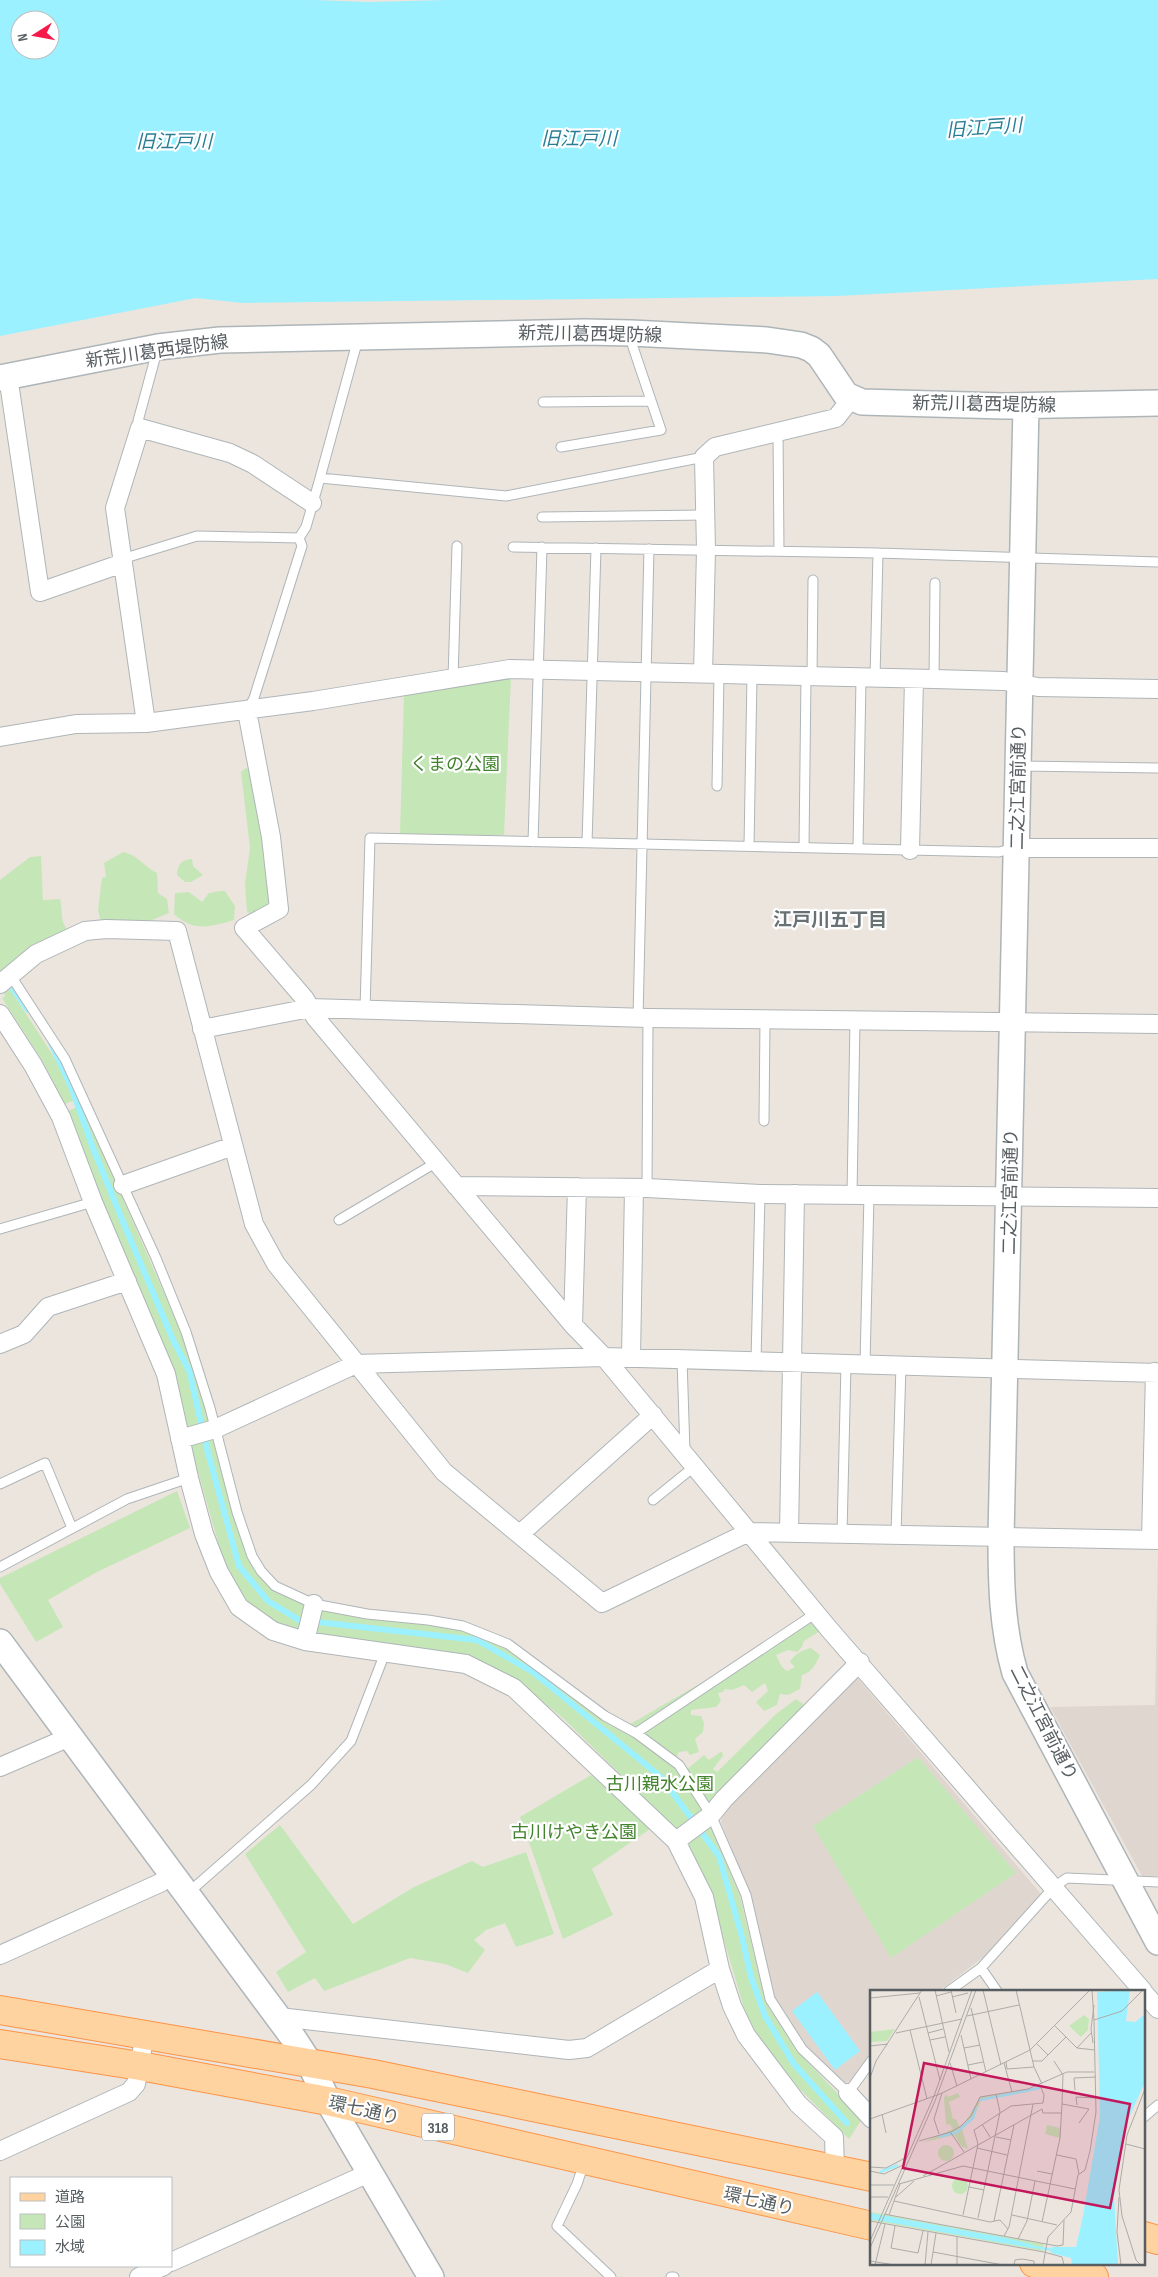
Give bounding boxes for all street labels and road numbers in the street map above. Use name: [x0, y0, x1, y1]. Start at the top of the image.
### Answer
street label: 新荒川葛西堤防線: [518, 323, 662, 346]
street label: 新荒川葛西堤防線: [84, 331, 230, 372]
street label: 新荒川葛西堤防線: [912, 393, 1056, 416]
street label: 二之江宮前通り: [1007, 724, 1030, 850]
street label: 二之江宮前通り: [999, 1129, 1022, 1255]
street label: 二之江宮前通り: [1006, 1662, 1082, 1784]
street label: 環七通り: [326, 2092, 401, 2129]
road number: 318: [422, 2114, 454, 2140]
street label: 環七通り: [721, 2183, 796, 2220]

